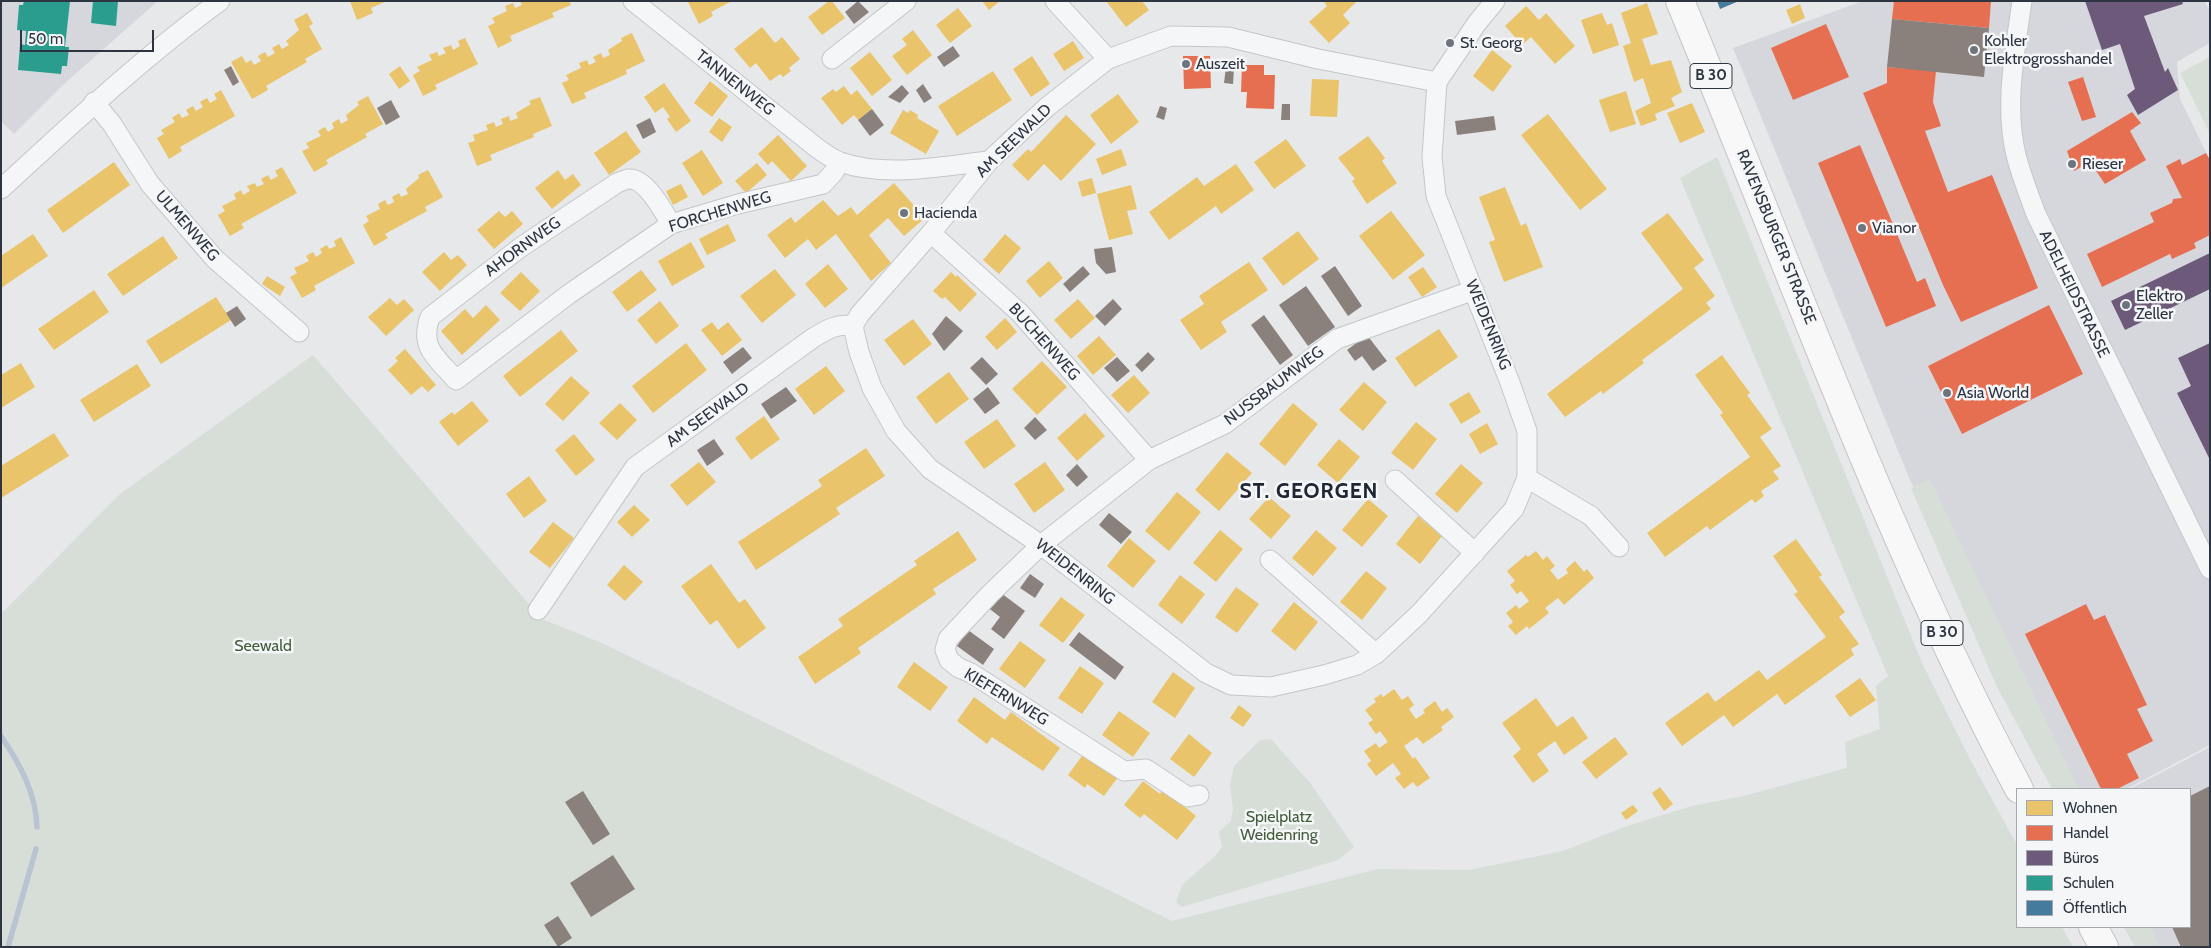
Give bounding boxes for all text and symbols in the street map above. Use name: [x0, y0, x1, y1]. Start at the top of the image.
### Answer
scale bar: [22, 20, 156, 52]
text: 50 m: [28, 30, 63, 48]
place label: Kohler Elektrogrosshandel: [1984, 31, 2112, 69]
place label: St. Georg: [1460, 33, 1522, 53]
marker: St. Georg: [1444, 37, 1456, 49]
marker: Kohler Elektrogrosshandel: [1968, 44, 1980, 56]
street label: TANNENWEG: [692, 46, 778, 120]
place label: Auszeit: [1196, 54, 1245, 74]
marker: Auszeit: [1180, 58, 1192, 70]
road number: B 30: [1690, 64, 1732, 88]
street label: AM SEEWALD: [972, 100, 1056, 182]
street label: RAVENSBURGER STRASSE: [1732, 147, 1820, 327]
place label: Rieser: [2082, 154, 2123, 174]
marker: Rieser: [2066, 158, 2078, 170]
street label: ULMENWEG: [151, 187, 223, 265]
street label: FORCHENWEG: [666, 187, 774, 237]
place label: Hacienda: [914, 203, 977, 223]
marker: Hacienda: [898, 207, 910, 219]
street label: AHORNWEG: [481, 213, 565, 281]
place label: Vianor: [1872, 218, 1916, 238]
marker: Vianor: [1856, 222, 1868, 234]
street label: ADELHEIDSTRASSE: [2035, 227, 2113, 361]
street label: WEIDENRING: [1461, 277, 1515, 373]
place label: Elektro Zeller: [2136, 286, 2183, 324]
marker: Elektro Zeller: [2120, 299, 2132, 311]
street label: BUCHENWEG: [1004, 300, 1084, 384]
street label: NUSSBAUMWEG: [1221, 342, 1327, 430]
street label: AM SEEWALD: [663, 379, 753, 451]
place label: Asia World: [1957, 383, 2029, 403]
marker: Asia World: [1941, 387, 1953, 399]
district label: ST. GEORGEN: [1238, 479, 1380, 505]
street label: WEIDENRING: [1031, 535, 1119, 609]
road number: B 30: [1921, 620, 1963, 646]
park label: Seewald: [234, 636, 292, 656]
street label: KIEFERNWEG: [960, 664, 1052, 730]
legend: [2016, 788, 2191, 928]
text: Wohnen: [2063, 799, 2117, 817]
park label: Spielplatz Weidenring: [1240, 807, 1318, 845]
text: Handel: [2063, 824, 2109, 842]
text: Büros: [2063, 849, 2099, 867]
text: Schulen: [2063, 874, 2114, 892]
text: Öffentlich: [2063, 899, 2127, 917]

